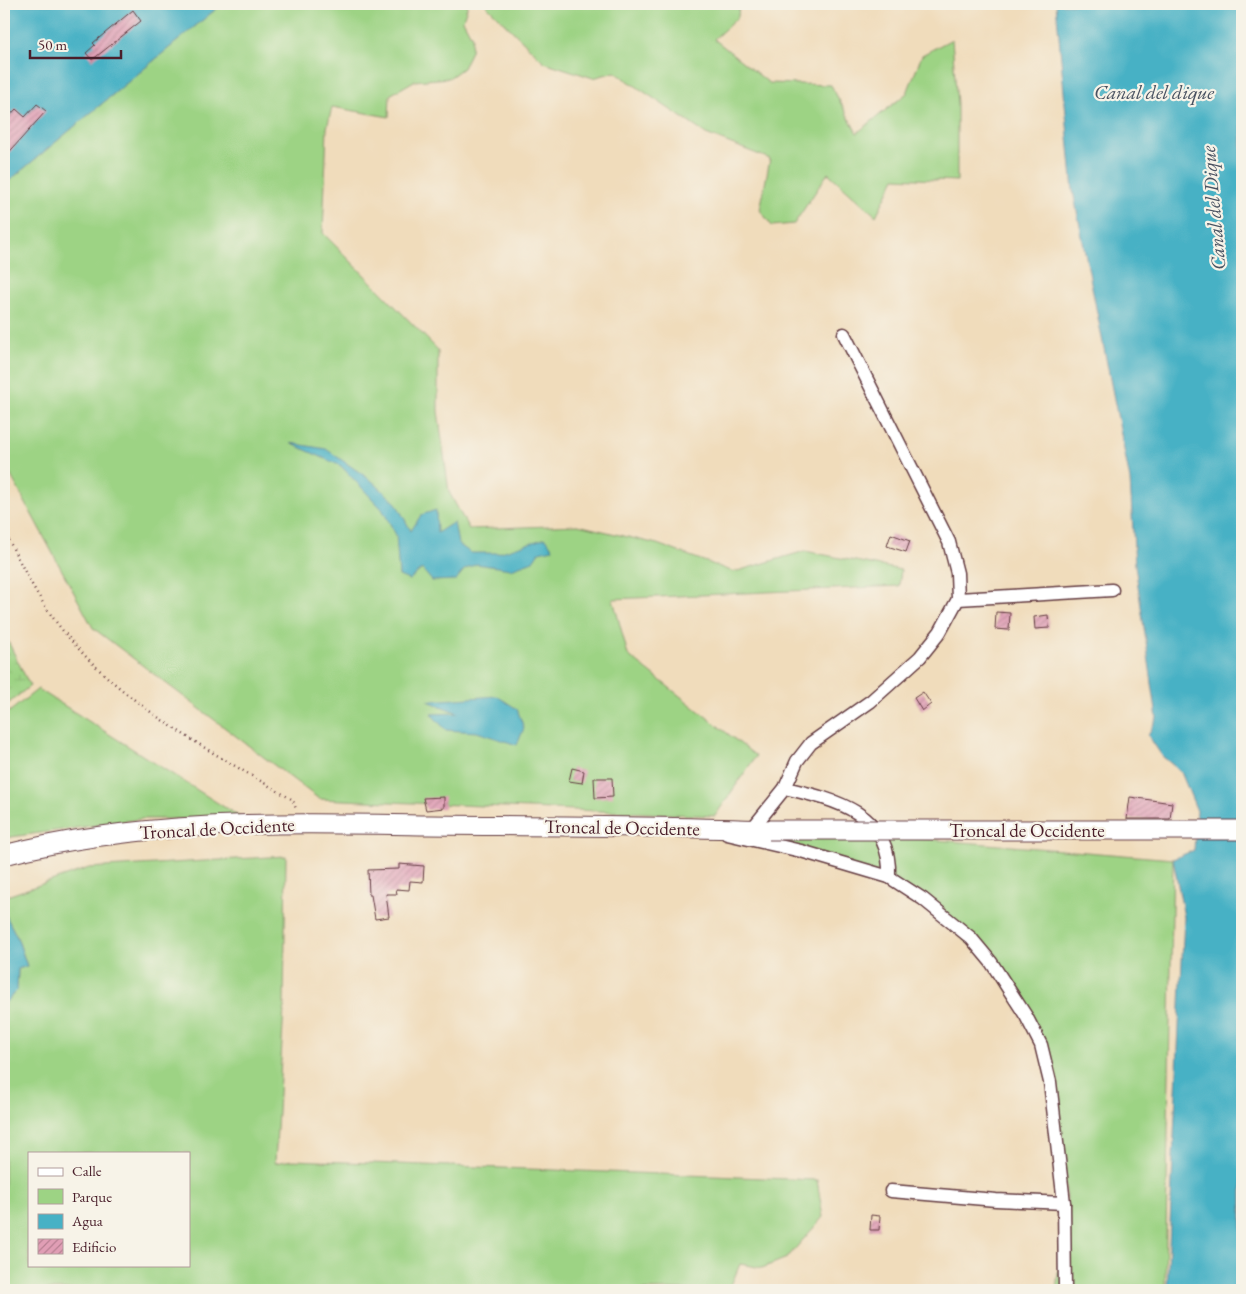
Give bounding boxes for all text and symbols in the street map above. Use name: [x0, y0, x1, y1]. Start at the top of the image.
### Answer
scale bar: [30, 28, 121, 60]
text: 50 m: [38, 35, 67, 54]
water label: Canal del dique: [1094, 79, 1214, 106]
water label: Canal del Dique: [1195, 145, 1232, 271]
street label: Troncal de Occidente: [139, 812, 295, 845]
street label: Troncal de Occidente: [544, 814, 700, 841]
street label: Troncal de Occidente: [949, 818, 1105, 843]
legend: [28, 1152, 190, 1266]
text: Calle: [72, 1161, 102, 1180]
text: Parque: [72, 1187, 112, 1206]
text: Agua: [71, 1211, 103, 1230]
text: Edificio: [72, 1237, 116, 1256]

